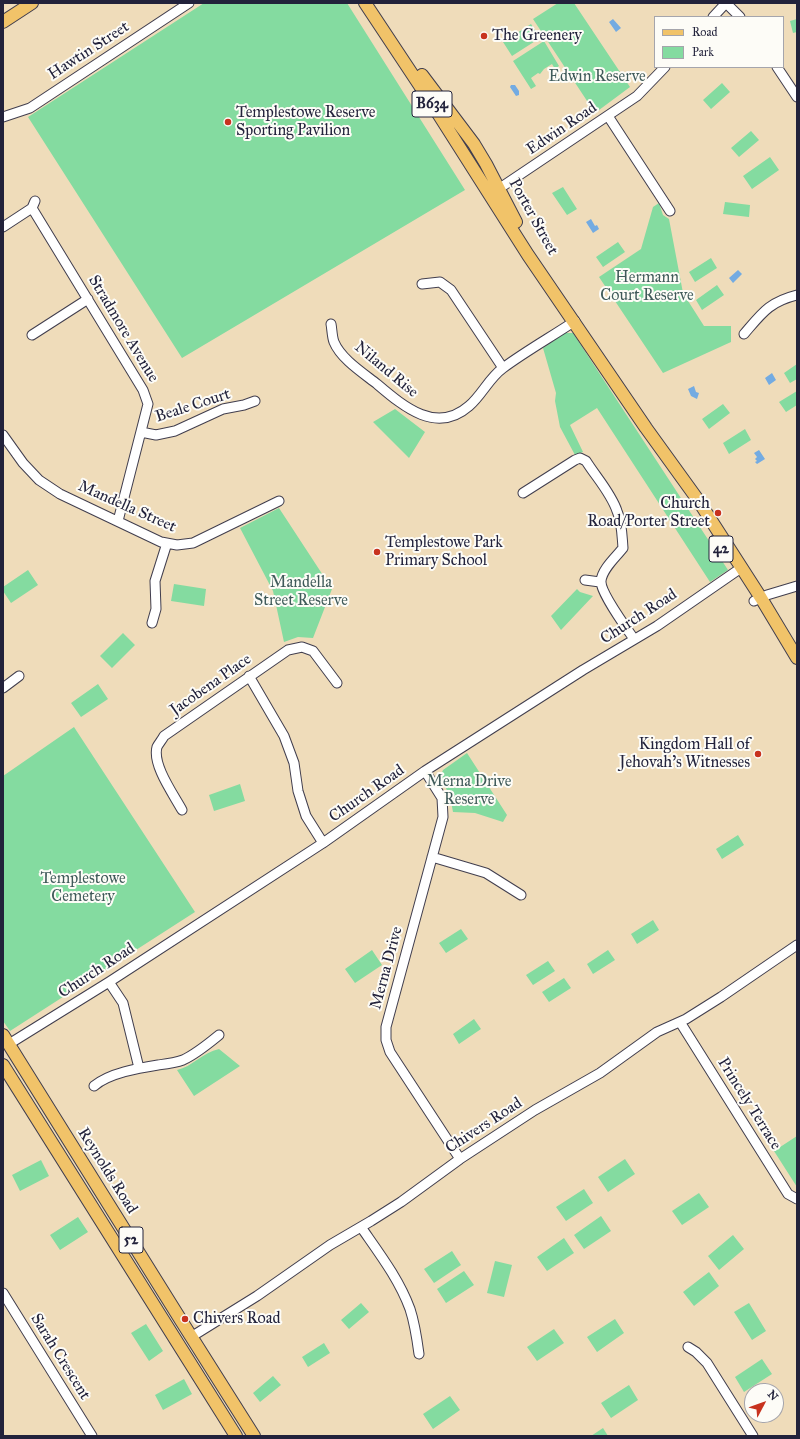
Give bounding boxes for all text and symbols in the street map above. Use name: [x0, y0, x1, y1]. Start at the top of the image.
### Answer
legend: [654, 16, 784, 68]
street label: Hawtin Street: [45, 18, 133, 84]
text: Road: [692, 25, 718, 39]
place label: The Greenery: [492, 26, 582, 46]
marker: The Greenery: [479, 31, 489, 41]
text: Park: [692, 45, 714, 59]
park label: Edwin Reserve: [548, 67, 646, 87]
road number: B634: [412, 91, 452, 117]
street label: Edwin Road: [523, 99, 601, 159]
place label: Templestowe Reserve Sporting Pavilion: [236, 103, 375, 141]
marker: Templestowe Reserve Sporting Pavilion: [223, 117, 233, 127]
street label: Porter Street: [504, 175, 562, 259]
park label: Hermann Court Reserve: [600, 268, 694, 306]
street label: Stradmore Avenue: [84, 272, 162, 386]
street label: Niland Rise: [350, 338, 422, 402]
street label: Beale Court: [153, 385, 233, 427]
street label: Mandella Street: [75, 477, 179, 537]
place label: Church Road/Porter Street: [587, 494, 710, 532]
marker: Church Road/Porter Street: [713, 508, 723, 518]
place label: Templestowe Park Primary School: [385, 533, 503, 571]
road number: 42: [709, 536, 733, 562]
marker: Templestowe Park Primary School: [372, 547, 382, 557]
park label: Mandella Street Reserve: [254, 573, 348, 611]
street label: Church Road: [597, 585, 681, 649]
street label: Jacobena Place: [167, 650, 255, 720]
place label: Kingdom Hall of Jehovah's Witnesses: [619, 735, 750, 773]
marker: Kingdom Hall of Jehovah's Witnesses: [753, 749, 763, 759]
street label: Church Road: [326, 761, 408, 827]
park label: Merna Drive Reserve: [427, 772, 511, 810]
park label: Templestowe Cemetery: [40, 869, 126, 907]
street label: Merna Drive: [367, 925, 407, 1011]
street label: Church Road: [55, 939, 139, 1003]
street label: Princely Terrace: [713, 1054, 785, 1154]
street label: Chivers Road: [442, 1094, 526, 1158]
street label: Reynolds Road: [73, 1124, 141, 1218]
road number: 52: [119, 1227, 143, 1253]
place label: Chivers Road: [193, 1309, 281, 1329]
street label: Sarah Crescent: [26, 1310, 94, 1404]
marker: Chivers Road: [180, 1314, 190, 1324]
north arrow: [744, 1383, 784, 1423]
text: N: [765, 1388, 781, 1403]

